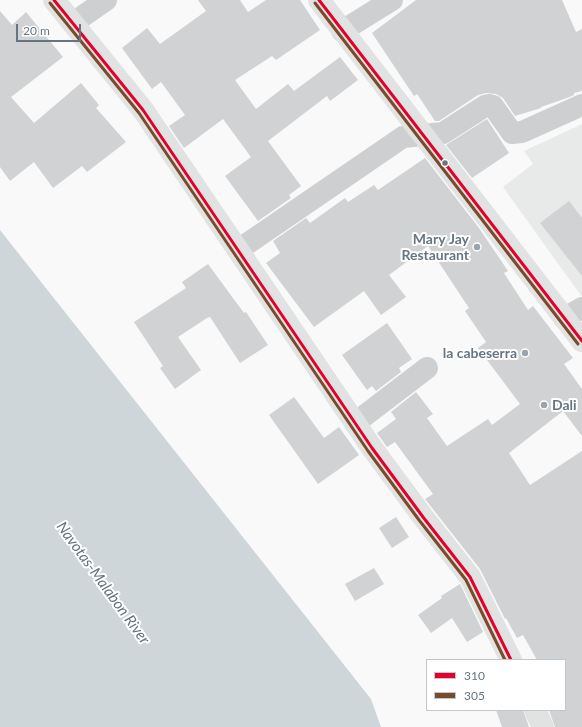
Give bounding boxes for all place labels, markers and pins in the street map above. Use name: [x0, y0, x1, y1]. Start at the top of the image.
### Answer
unlabelled marker: [440, 158, 450, 168]
place label: Mary Jay Restaurant: [401, 231, 469, 264]
marker: Mary Jay Restaurant: [472, 242, 482, 252]
place label: la cabeserra: [443, 345, 517, 361]
marker: la cabeserra: [520, 348, 530, 358]
place label: Dali: [552, 397, 577, 413]
marker: Dali: [539, 400, 549, 410]

